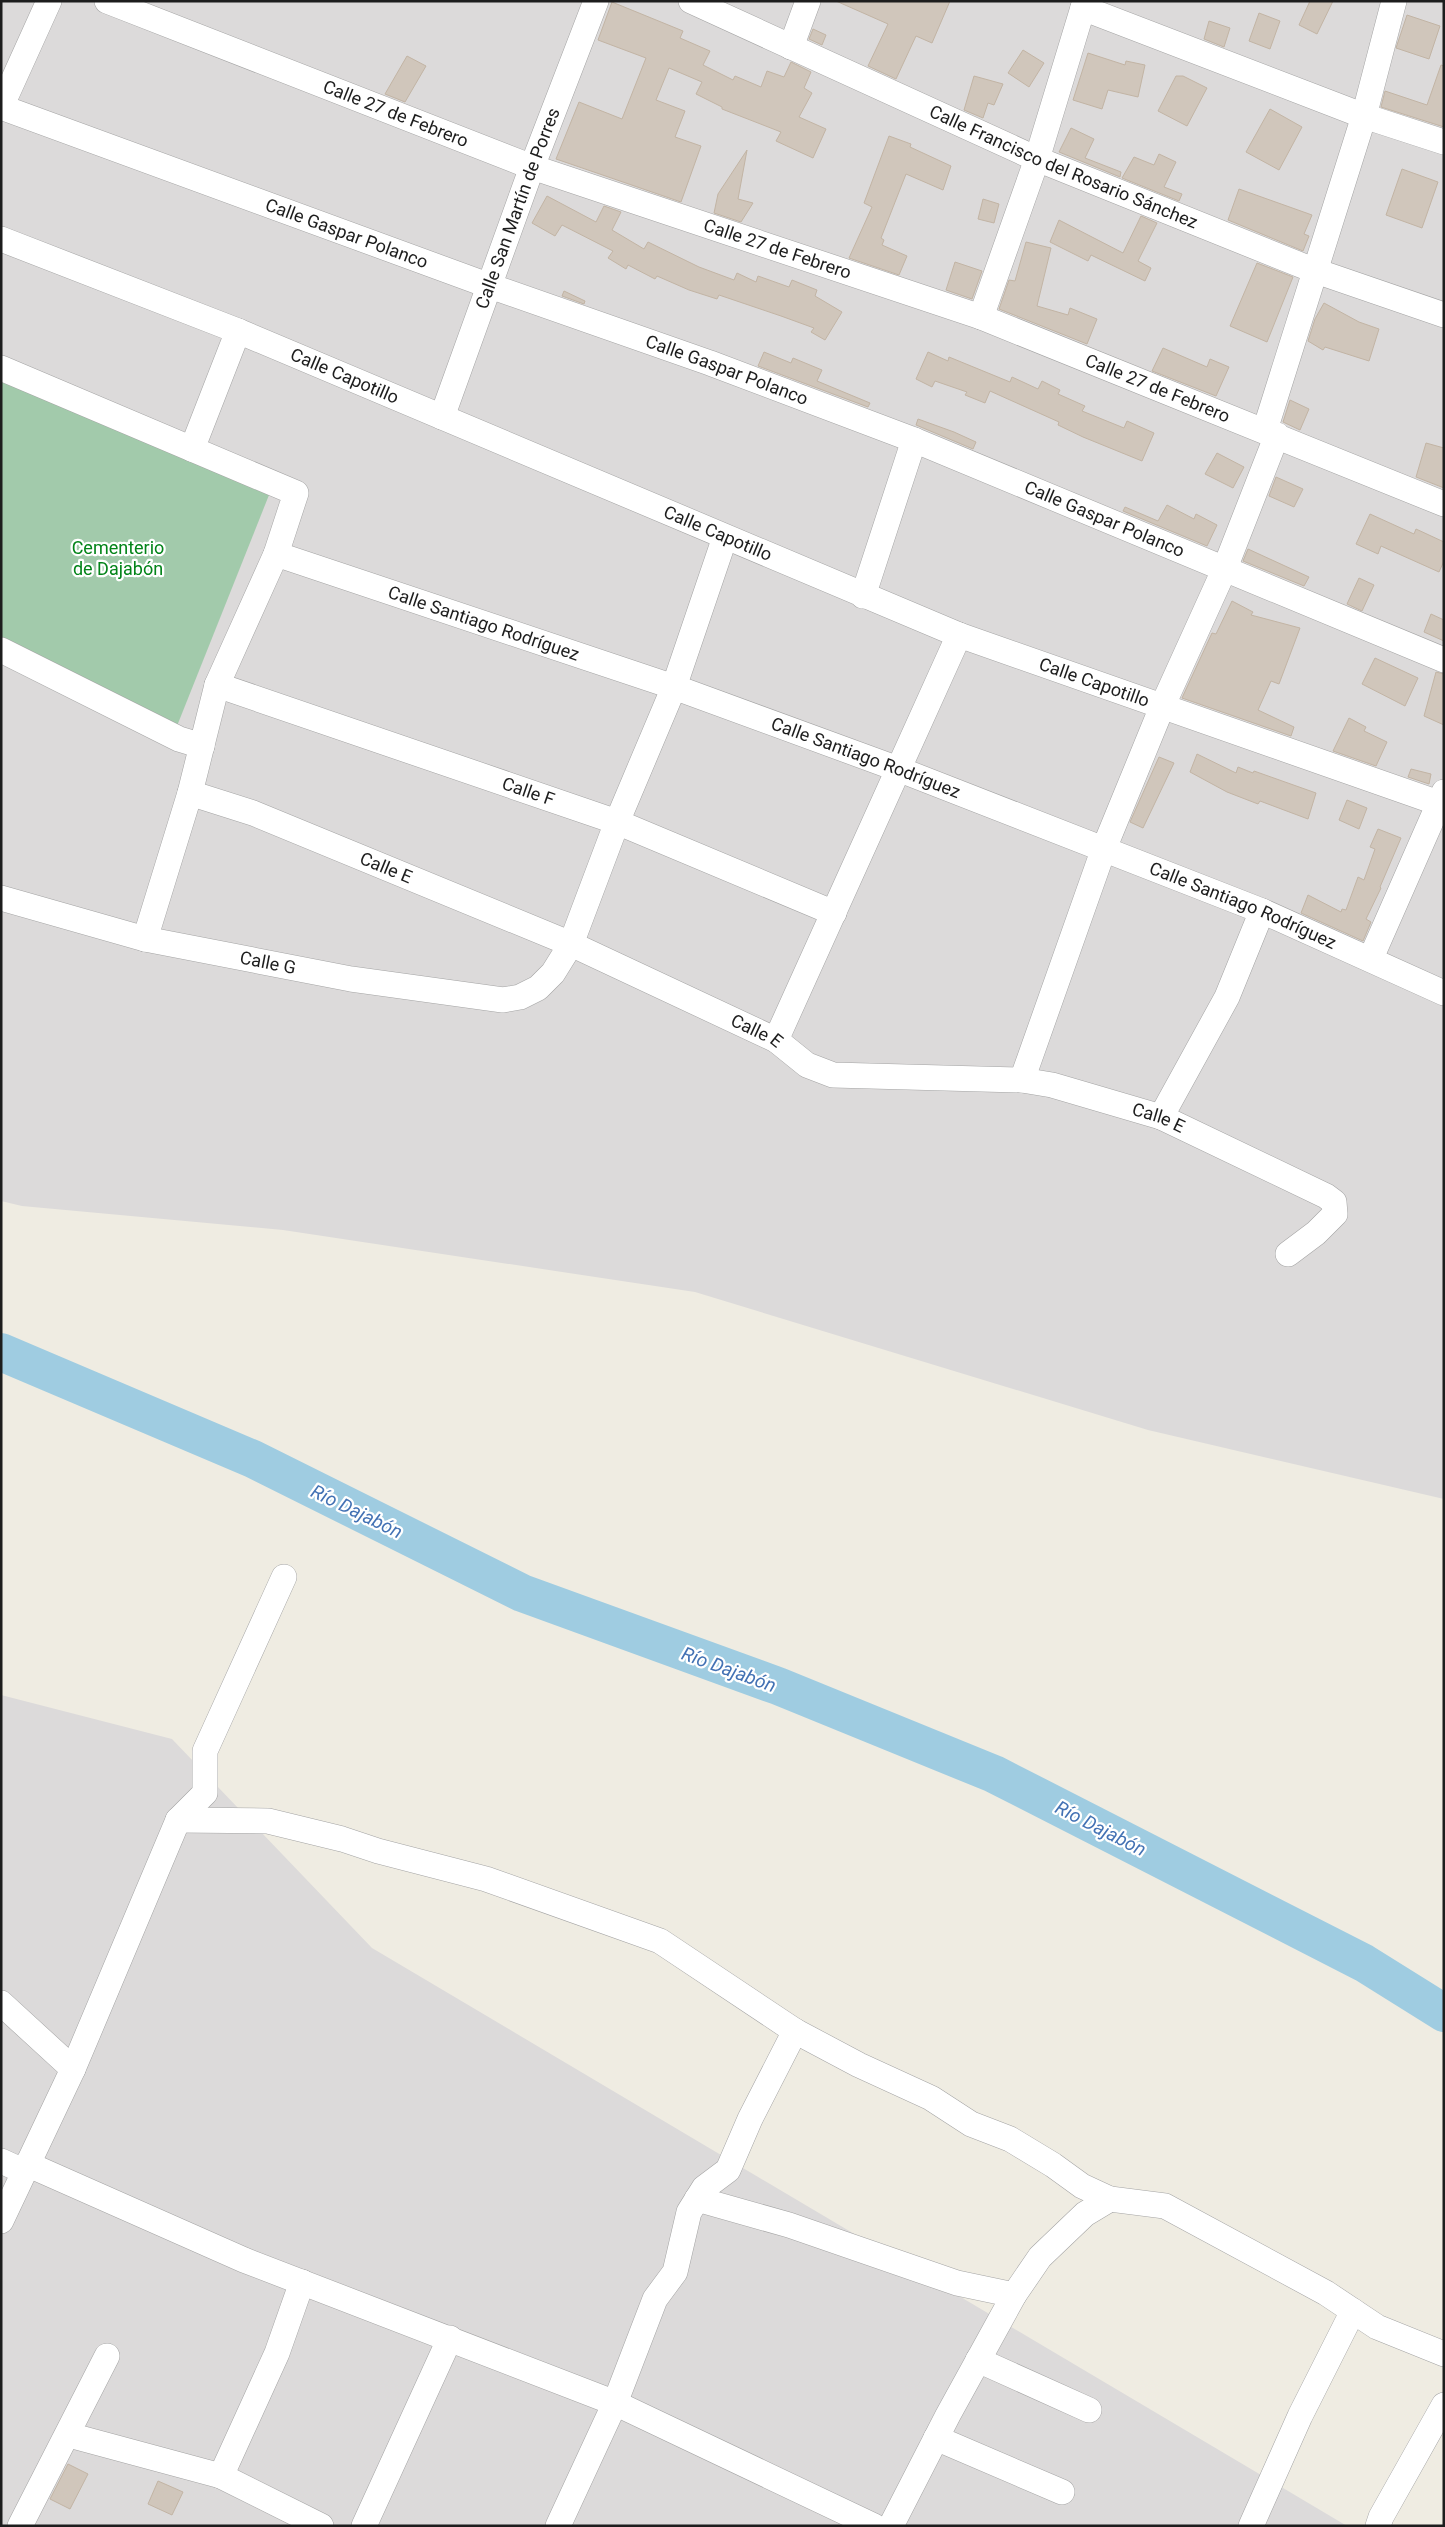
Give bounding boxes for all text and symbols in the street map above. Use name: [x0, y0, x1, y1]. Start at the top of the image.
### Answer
street label: Calle 27 de Febrero: [320, 75, 472, 151]
street label: Calle Francisco del Rosario Sánchez: [926, 100, 1201, 233]
street label: Calle San Martín de Porres: [471, 105, 564, 312]
street label: Calle Gaspar Polanco: [263, 194, 431, 272]
street label: Calle 27 de Febrero: [701, 214, 854, 283]
street label: Calle Gaspar Polanco: [643, 330, 811, 409]
street label: Calle Capotillo: [288, 343, 402, 408]
street label: Calle 27 de Febrero: [1082, 349, 1233, 426]
street label: Calle Gaspar Polanco: [1021, 476, 1188, 561]
street label: Calle Capotillo: [661, 501, 775, 565]
park label: Cementerio de Dajabón: [72, 537, 164, 579]
street label: Calle Santiago Rodríguez: [386, 581, 582, 665]
street label: Calle Capotillo: [1036, 653, 1152, 711]
street label: Calle Santiago Rodríguez: [768, 712, 964, 802]
street label: Calle F: [499, 772, 558, 810]
street label: Calle E: [357, 847, 415, 887]
street label: Calle Santiago Rodríguez: [1147, 857, 1340, 953]
street label: Calle G: [238, 947, 298, 978]
street label: Calle E: [728, 1009, 787, 1051]
street label: Calle E: [1130, 1098, 1188, 1137]
water label: Río Dajabón: [307, 1479, 406, 1543]
water label: Río Dajabón: [679, 1642, 779, 1697]
water label: Río Dajabón: [1052, 1796, 1150, 1861]

